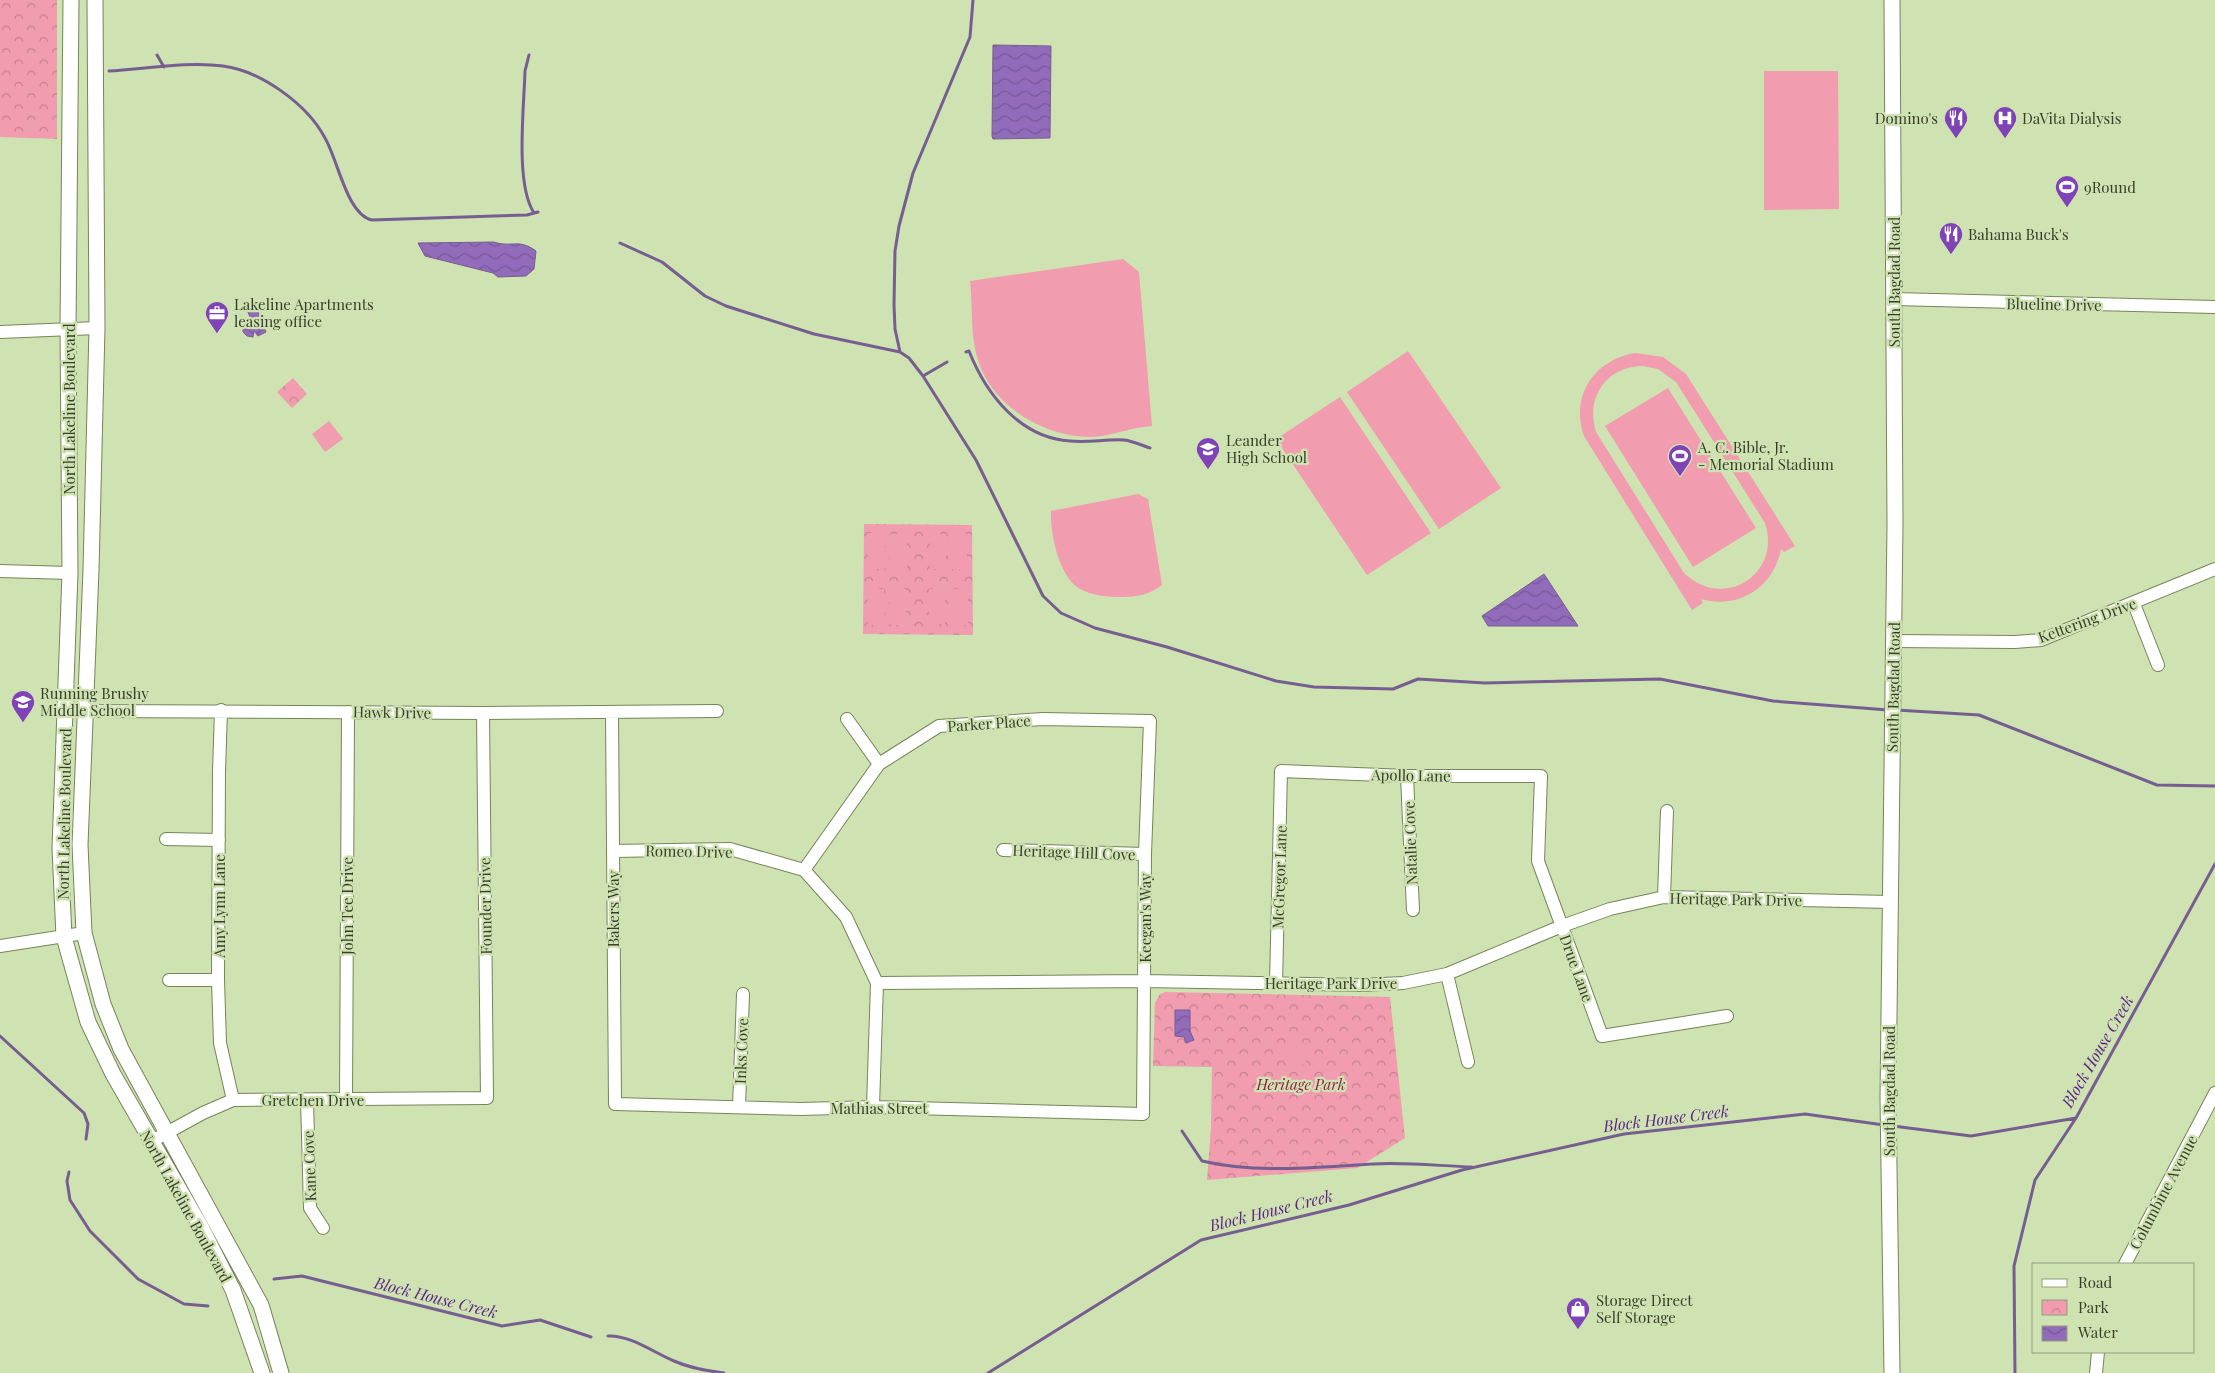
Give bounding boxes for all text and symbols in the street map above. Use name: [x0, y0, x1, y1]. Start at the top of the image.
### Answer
restaurant icon: Domino's: [1943, 105, 1969, 139]
hospital icon: DaVita Dialysis: [1992, 105, 2018, 139]
place label: Domino's: [1875, 108, 1938, 128]
place label: DaVita Dialysis: [2022, 108, 2121, 128]
sports icon: 9Round: [2054, 174, 2080, 208]
place label: 9Round: [2084, 177, 2136, 197]
street label: South Bagdad Road: [1884, 217, 1904, 347]
restaurant icon: Bahama Buck's: [1938, 221, 1964, 255]
place label: Bahama Buck's: [1968, 224, 2069, 244]
street label: Blueline Drive: [2006, 293, 2102, 315]
place label: Lakeline Apartments leasing office: [234, 294, 374, 331]
office icon: Lakeline Apartments leasing office: [204, 300, 230, 334]
street label: North Lakeline Boulevard: [59, 323, 79, 495]
place label: Leander High School: [1226, 430, 1307, 467]
school or university icon: Leander High School: [1195, 436, 1221, 470]
place label: A. C. Bible, Jr. - Memorial Stadium: [1697, 437, 1834, 474]
sports icon: A. C. Bible, Jr. - Memorial Stadium: [1667, 443, 1693, 477]
street label: Kettering Drive: [2035, 593, 2139, 647]
street label: South Bagdad Road: [1882, 621, 1904, 752]
place label: Running Brushy Middle School: [40, 683, 149, 720]
school or university icon: Running Brushy Middle School: [10, 689, 36, 723]
street label: Hawk Drive: [353, 701, 431, 723]
street label: Parker Place: [947, 710, 1031, 736]
street label: North Lakeline Boulevard: [53, 728, 76, 900]
street label: Apollo Lane: [1370, 764, 1451, 786]
street label: Natalie Cove: [1399, 801, 1421, 885]
street label: McGregor Lane: [1267, 825, 1291, 929]
street label: Romeo Drive: [645, 840, 733, 862]
street label: Heritage Hill Cove: [1012, 840, 1136, 864]
street label: Amy Lynn Lane: [209, 854, 229, 959]
street label: John Tee Drive: [337, 857, 357, 956]
street label: Founder Drive: [474, 857, 496, 955]
street label: Bakers Way: [603, 870, 623, 947]
street label: Keegan's Way: [1135, 873, 1155, 963]
street label: Heritage Park Drive: [1670, 888, 1802, 910]
street label: Drue Lane: [1556, 931, 1598, 1005]
street label: Heritage Park Drive: [1265, 973, 1397, 993]
water label: Block House Creek: [2056, 991, 2138, 1112]
street label: Inks Cove: [730, 1018, 752, 1084]
street label: South Bagdad Road: [1879, 1026, 1899, 1156]
park label: Heritage Park: [1256, 1074, 1346, 1094]
street label: Gretchen Drive: [262, 1090, 364, 1110]
street label: Mathias Street: [830, 1098, 928, 1118]
water label: Block House Creek: [1601, 1100, 1730, 1136]
street label: North Lakeline Boulevard: [136, 1126, 236, 1286]
street label: Kane Cove: [298, 1130, 320, 1202]
street label: Columbine Avenue: [2124, 1131, 2202, 1253]
water label: Block House Creek: [1206, 1185, 1335, 1236]
legend: [2032, 1263, 2195, 1353]
water label: Block House Creek: [371, 1271, 500, 1322]
text: Road: [2078, 1272, 2112, 1292]
place label: Storage Direct Self Storage: [1596, 1290, 1693, 1327]
shop icon: Storage Direct Self Storage: [1565, 1296, 1591, 1330]
text: Park: [2078, 1297, 2110, 1317]
text: Water: [2077, 1322, 2118, 1342]

